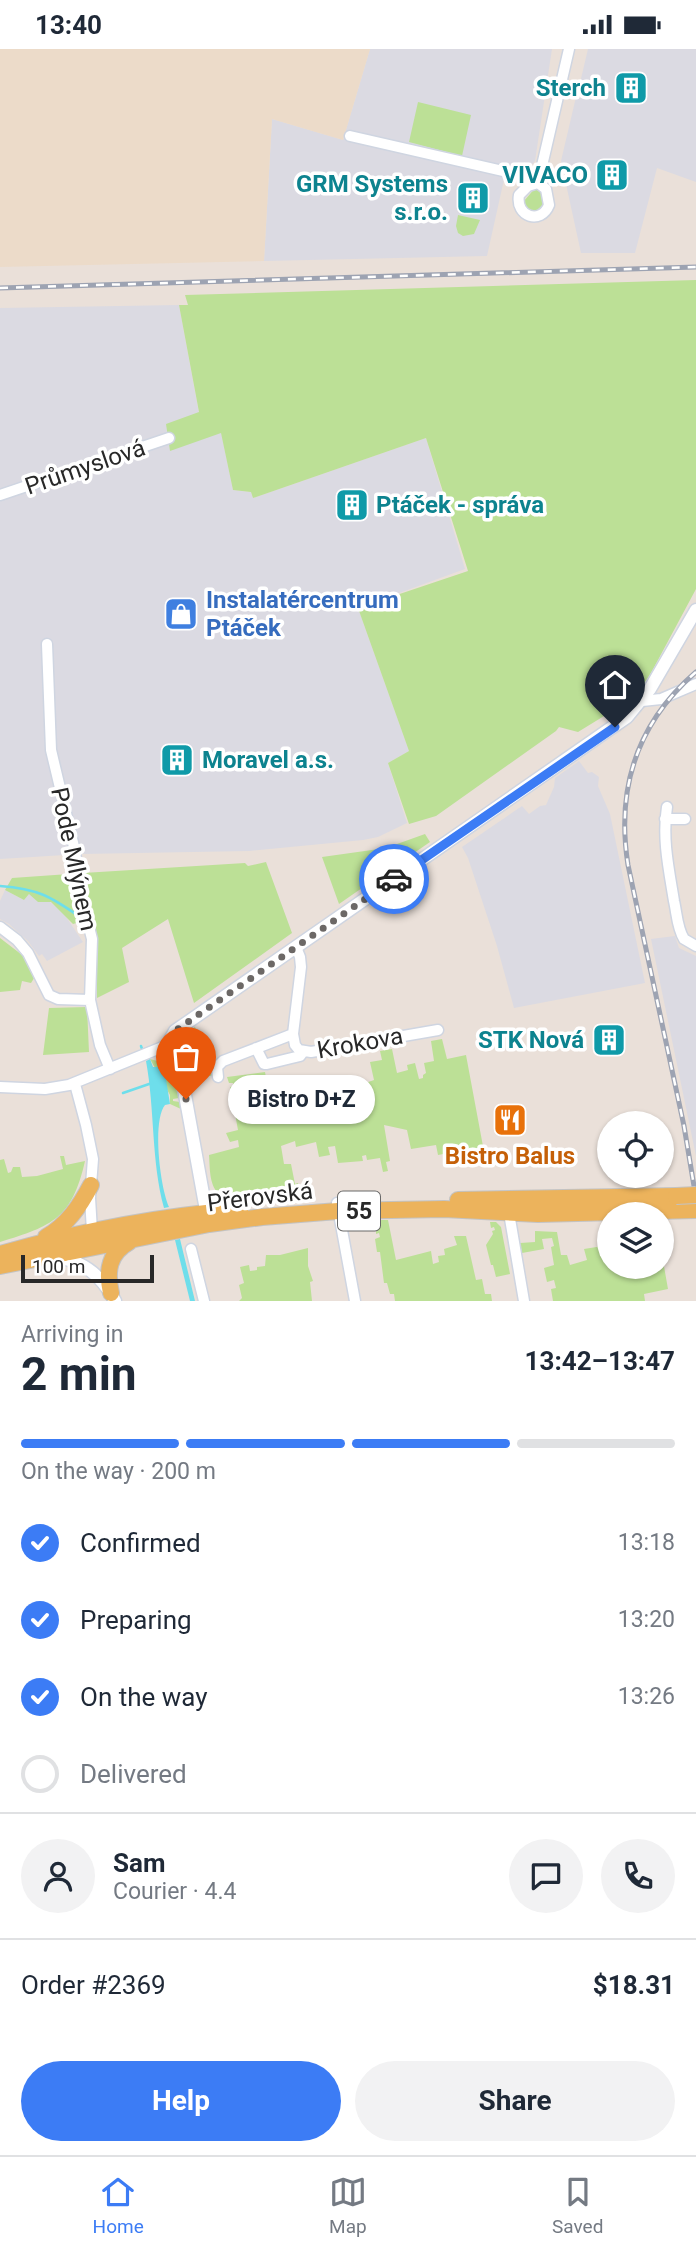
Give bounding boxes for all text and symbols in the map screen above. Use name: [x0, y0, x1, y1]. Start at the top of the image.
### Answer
text: 13:40: [35, 10, 102, 40]
building icon: Sterch: [612, 69, 650, 107]
place label: Sterch: [536, 74, 606, 102]
building icon: VIVACO: [593, 156, 631, 194]
place label: VIVACO: [502, 161, 588, 189]
place label: GRM Systems s.r.o.: [296, 170, 448, 226]
building icon: GRM Systems s.r.o.: [454, 179, 492, 217]
street label: Průmyslová: [21, 433, 149, 501]
building icon: Ptáček - správa: [333, 486, 371, 524]
place label: Ptáček - správa: [376, 491, 544, 519]
place label: Instalatércentrum Ptáček: [206, 586, 399, 642]
shop icon: Instalatércentrum Ptáček: [162, 595, 200, 633]
pin: [585, 655, 645, 727]
icon: home: [596, 666, 634, 704]
building icon: Moravel a.s.: [158, 741, 196, 779]
place label: Moravel a.s.: [202, 746, 334, 774]
street label: Pode Mlýnem: [45, 785, 103, 933]
courier: [359, 844, 429, 914]
icon: car: [375, 860, 413, 898]
building icon: STK Nová: [590, 1021, 628, 1059]
street label: Krokova: [315, 1022, 405, 1064]
place label: STK Nová: [478, 1026, 584, 1054]
pin: [156, 1027, 216, 1099]
icon: bag: [167, 1038, 205, 1076]
callout: Bistro D+Z: [228, 1075, 375, 1123]
text: Bistro D+Z: [247, 1086, 356, 1113]
restaurant icon: Bistro Balus: [491, 1101, 529, 1139]
map controls: [597, 1111, 674, 1279]
button: locate: [597, 1111, 674, 1188]
place label: Bistro Balus: [445, 1142, 575, 1170]
street label: Přerovská: [205, 1177, 315, 1217]
road number: 55: [338, 1191, 380, 1231]
button: layers: [597, 1202, 674, 1279]
scale bar: [21, 1252, 154, 1284]
text: 100 m: [32, 1255, 85, 1278]
text: Arriving in: [21, 1321, 124, 1348]
text: 13:42–13:47: [525, 1346, 675, 1376]
text: 2 min: [21, 1347, 137, 1401]
text: On the way · 200 m: [21, 1458, 216, 1485]
icon: check: [21, 1524, 59, 1562]
text: Confirmed: [80, 1528, 201, 1558]
text: 13:18: [618, 1529, 675, 1556]
icon: check: [21, 1601, 59, 1639]
text: Preparing: [80, 1605, 192, 1635]
text: 13:20: [618, 1606, 675, 1633]
icon: check: [21, 1678, 59, 1716]
text: On the way: [80, 1682, 208, 1712]
text: 13:26: [618, 1683, 675, 1710]
text: Delivered: [80, 1759, 187, 1789]
button: person: [21, 1839, 95, 1913]
button: chat: [509, 1839, 583, 1913]
button: phone: [601, 1839, 675, 1913]
text: Sam: [113, 1848, 165, 1878]
text: Courier · 4.4: [113, 1878, 236, 1905]
text: Order #2369: [21, 1970, 166, 2000]
text: $18.31: [593, 1970, 675, 2000]
button: Help: [21, 2061, 341, 2141]
button: Share: [355, 2061, 675, 2141]
tab: Home: [93, 2173, 144, 2238]
tab: Map: [329, 2173, 367, 2238]
tab: Saved: [552, 2173, 603, 2238]

